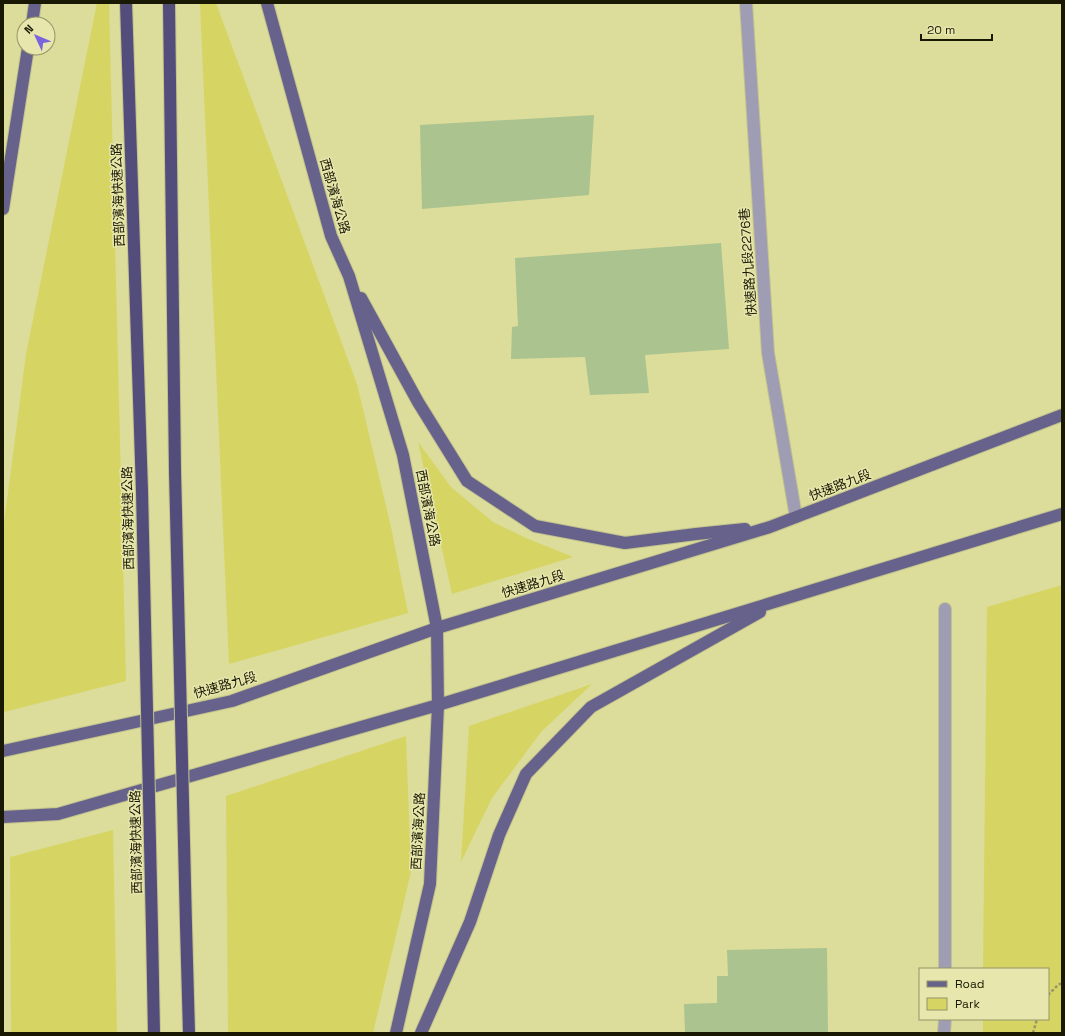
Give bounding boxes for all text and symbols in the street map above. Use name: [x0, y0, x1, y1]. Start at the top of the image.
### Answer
north arrow: [16, 16, 56, 56]
scale bar: [921, 16, 992, 42]
text: N: [21, 22, 36, 37]
text: 20 m: [927, 22, 955, 38]
street label: 西部濱海快速公路: [108, 143, 128, 247]
street label: 西部濱海公路: [316, 156, 354, 236]
street label: 快速路九段2276巷: [736, 207, 760, 317]
street label: 快速路九段: [807, 465, 873, 505]
street label: 西部濱海快速公路: [119, 466, 137, 570]
street label: 西部濱海公路: [412, 468, 444, 548]
street label: 快速路九段: [499, 566, 567, 602]
street label: 快速路九段: [191, 668, 259, 702]
street label: 西部濱海快速公路: [127, 790, 145, 894]
street label: 西部濱海公路: [407, 792, 429, 870]
legend: [919, 968, 1049, 1020]
text: Road: [955, 976, 984, 992]
text: Park: [955, 996, 980, 1012]

